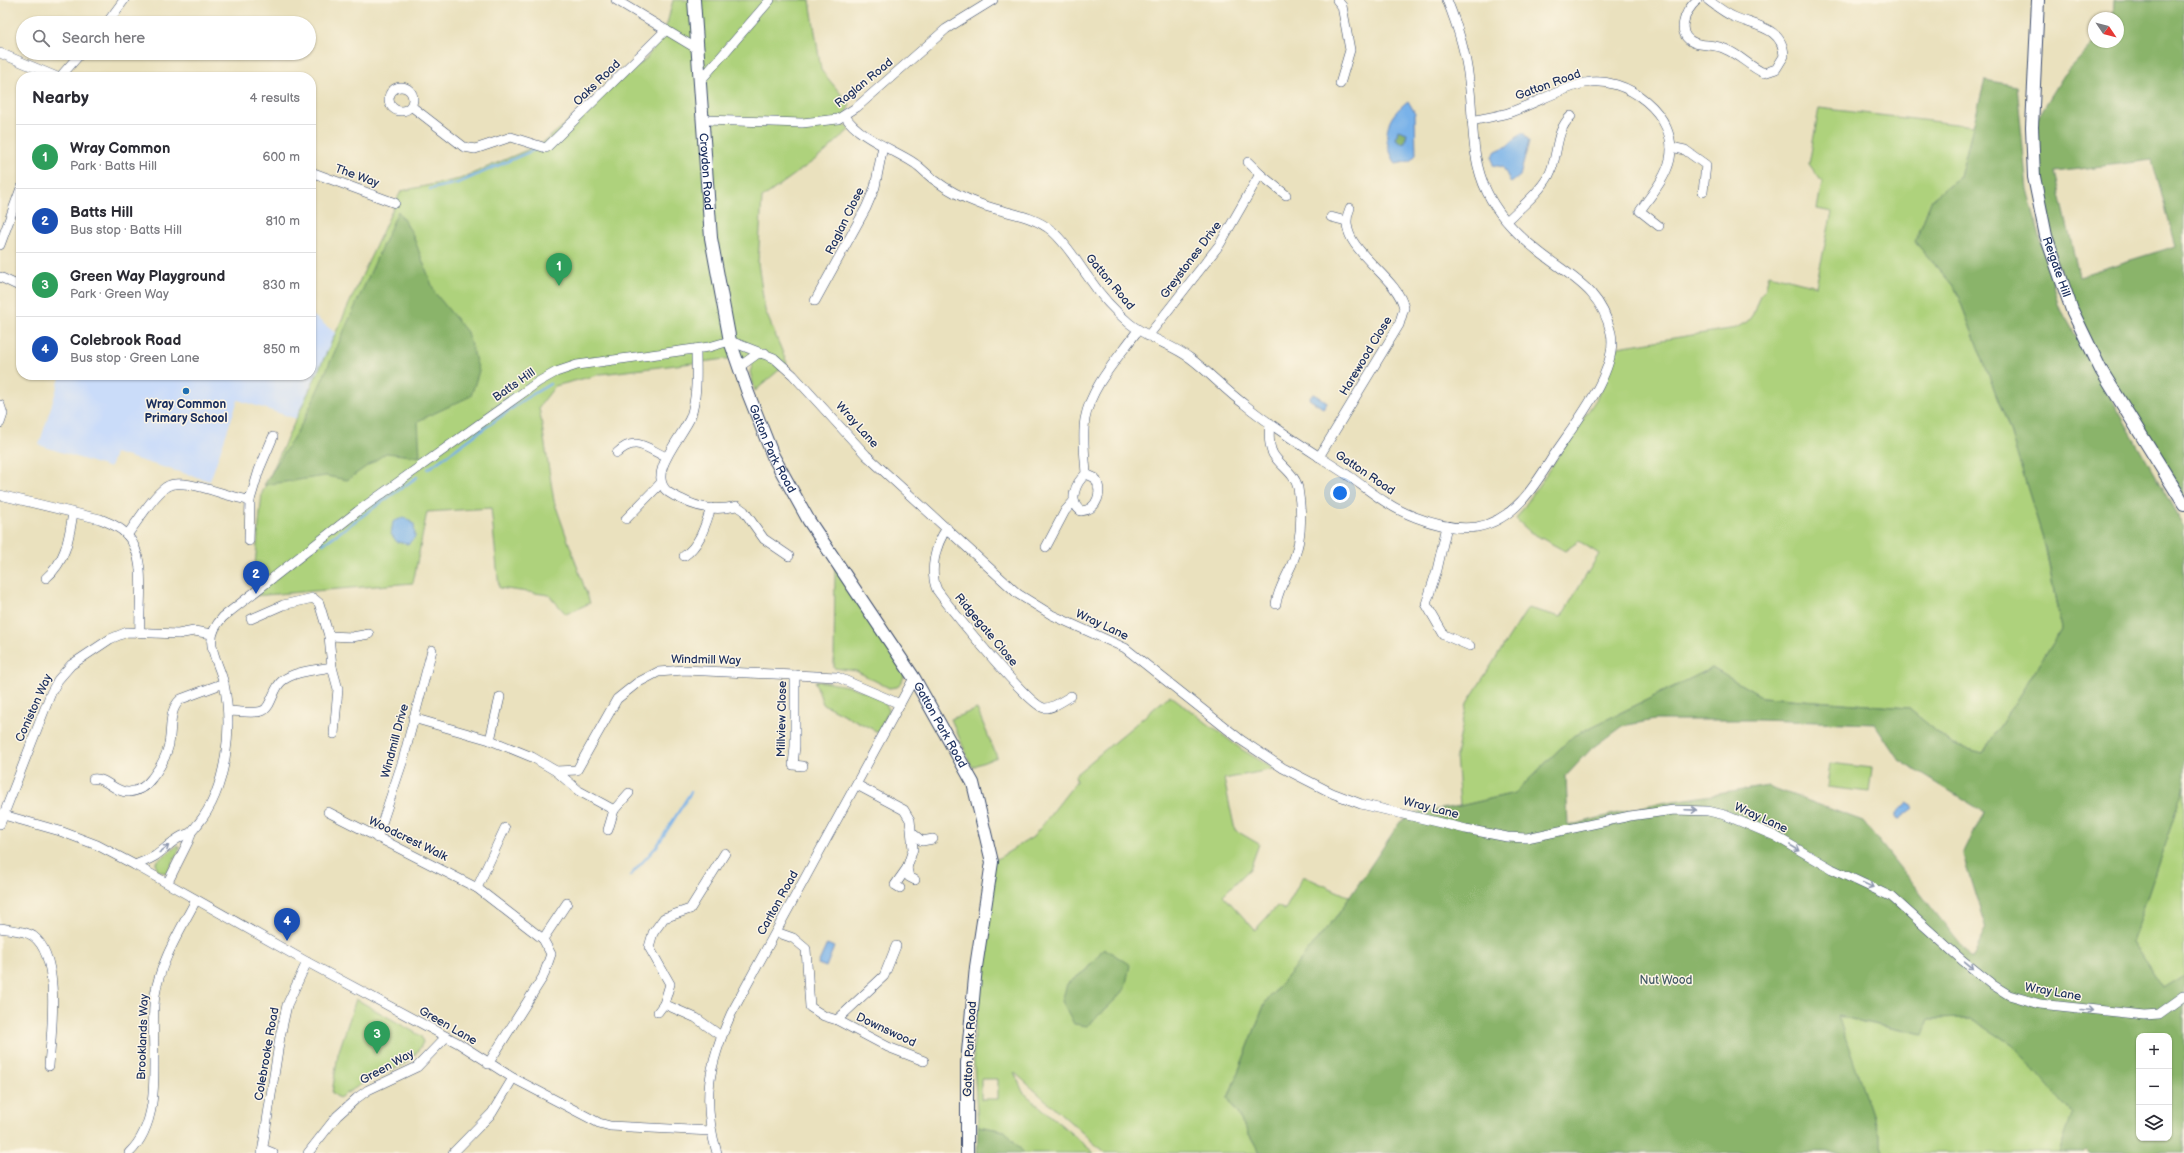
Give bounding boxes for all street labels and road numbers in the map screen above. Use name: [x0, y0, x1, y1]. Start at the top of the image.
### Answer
street label: Raglan Road: [832, 55, 896, 111]
street label: Oaks Road: [570, 57, 624, 109]
street label: Gatton Road: [1513, 66, 1583, 104]
street label: Croydon Road: [696, 133, 716, 211]
street label: The Way: [333, 161, 382, 191]
street label: Raglan Close: [822, 185, 868, 257]
street label: Greystones Drive: [1157, 218, 1225, 302]
street label: Reigate Hill: [2039, 235, 2074, 299]
street label: Gatton Road: [1082, 251, 1138, 313]
street label: Harewood Close: [1337, 314, 1395, 398]
street label: Batts Hill: [490, 365, 538, 405]
street label: Wray Lane: [832, 399, 882, 451]
street label: Gatton Park Road: [746, 402, 799, 496]
street label: Gatton Road: [1332, 448, 1398, 498]
street label: Ridgegate Close: [951, 590, 1021, 670]
street label: Wray Lane: [1073, 606, 1131, 644]
street label: Windmill Way: [671, 652, 742, 668]
street label: Coniston Way: [12, 671, 56, 744]
street label: Gatton Park Road: [910, 679, 970, 770]
street label: Millview Close: [774, 681, 790, 757]
street label: Windmill Drive: [378, 702, 412, 780]
street label: Wray Lane: [1402, 794, 1460, 822]
street label: Wray Lane: [1732, 800, 1790, 836]
street label: Woodcrest Walk: [366, 813, 450, 865]
street label: Carlton Road: [754, 868, 802, 938]
street label: Wray Lane: [2024, 980, 2082, 1004]
street label: Brooklands Way: [134, 993, 152, 1080]
street label: Gatton Park Road: [960, 1001, 980, 1097]
street label: Green Lane: [416, 1003, 480, 1049]
street label: Colebrooke Road: [251, 1006, 283, 1102]
street label: Downswood: [854, 1010, 919, 1050]
street label: Green Way: [357, 1046, 417, 1088]

